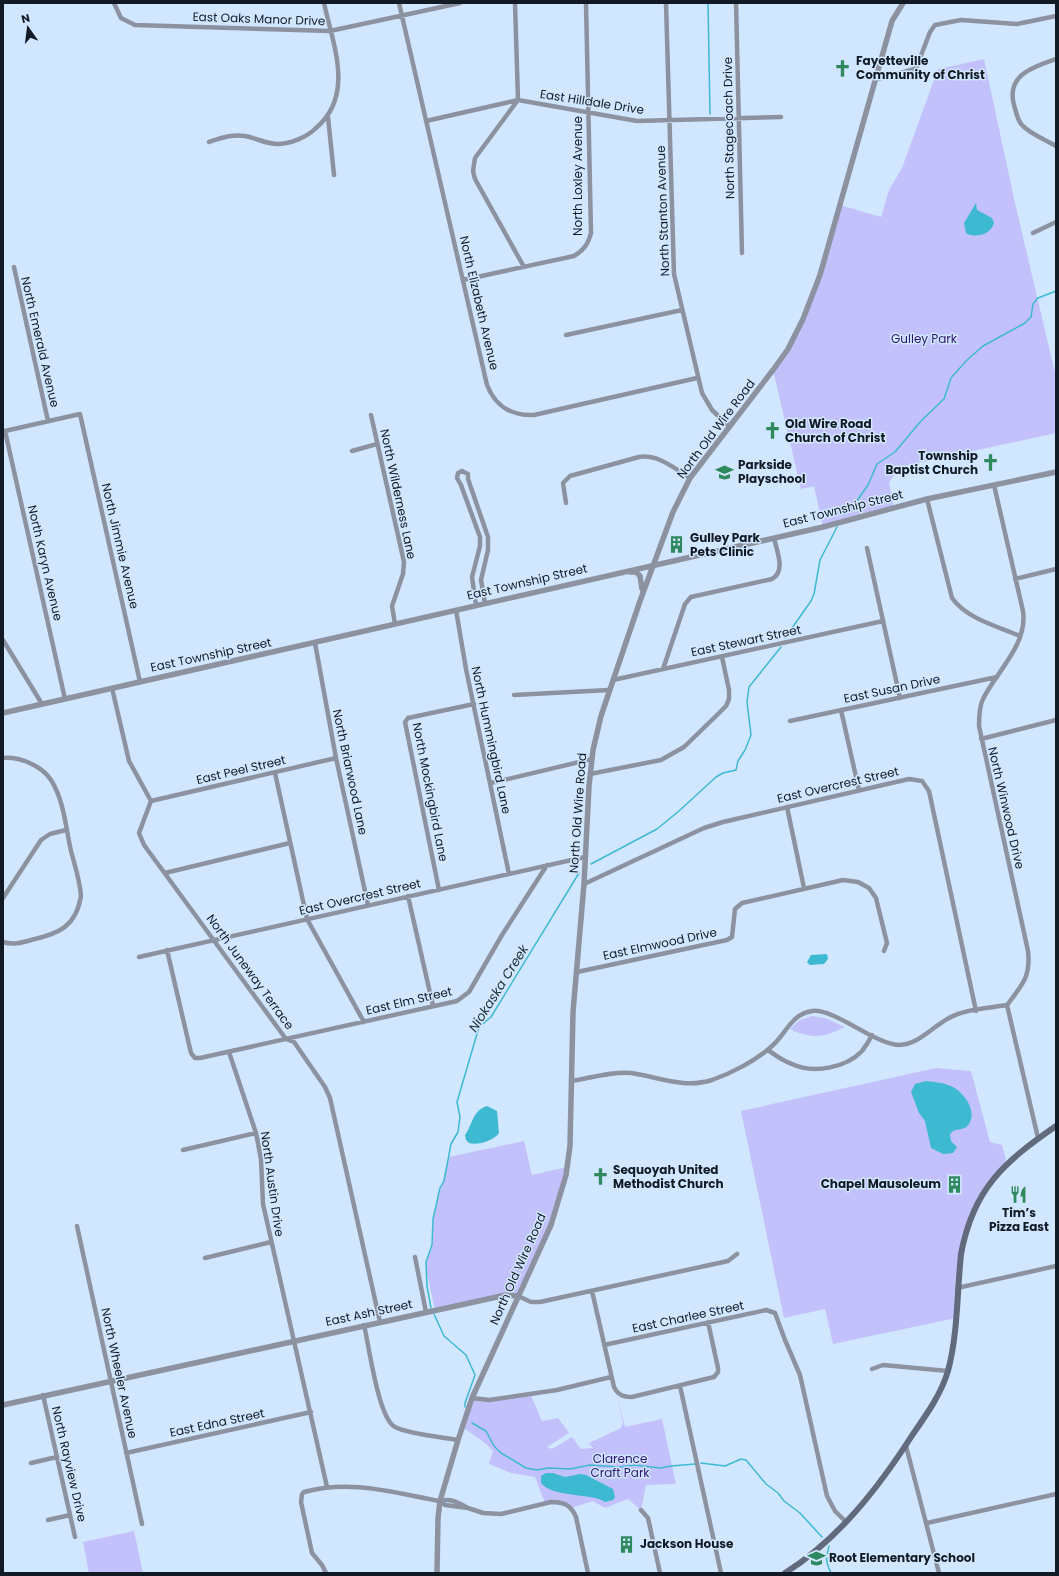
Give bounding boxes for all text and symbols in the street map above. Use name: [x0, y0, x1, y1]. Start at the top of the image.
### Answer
north arrow: [8, 8, 48, 48]
street label: East Oaks Manor Drive: [192, 8, 326, 29]
text: N: [20, 10, 32, 27]
place label: Fayetteville Community of Christ: [856, 52, 985, 83]
street label: North Stagecoach Drive: [719, 57, 738, 199]
church icon: Fayetteville Community of Christ: [833, 58, 853, 78]
street label: East Hilldale Drive: [539, 85, 645, 118]
street label: North Loxley Avenue: [569, 116, 586, 236]
street label: North Stanton Avenue: [652, 145, 673, 277]
street label: North Elizabeth Avenue: [456, 234, 503, 372]
street label: North Emerald Avenue: [17, 275, 64, 409]
park label: Gulley Park: [891, 330, 958, 347]
street label: North Old Wire Road: [673, 375, 759, 482]
place label: Old Wire Road Church of Christ: [785, 415, 885, 446]
church icon: Old Wire Road Church of Christ: [762, 421, 782, 441]
street label: North Wilderness Lane: [376, 427, 421, 561]
place label: Township Baptist Church: [885, 447, 978, 478]
church icon: Township Baptist Church: [981, 453, 1001, 473]
place label: Parkside Playschool: [738, 456, 806, 487]
school or university icon: Parkside Playschool: [715, 462, 735, 482]
street label: North Jimmie Avenue: [98, 481, 143, 610]
street label: East Township Street: [781, 485, 905, 532]
street label: North Karyn Avenue: [24, 503, 67, 622]
place label: Gulley Park Pets Clinic: [690, 529, 761, 560]
building icon: Gulley Park Pets Clinic: [667, 535, 687, 555]
street label: East Township Street: [465, 559, 589, 604]
street label: East Stewart Street: [689, 621, 802, 660]
street label: East Township Street: [149, 633, 273, 676]
street label: North Hummingbird Lane: [468, 664, 515, 815]
street label: East Susan Drive: [842, 670, 942, 707]
street label: North Briarwood Lane: [329, 707, 372, 836]
street label: North Mockingbird Lane: [409, 721, 452, 863]
street label: North Winwood Drive: [984, 745, 1029, 871]
street label: East Peel Street: [195, 751, 287, 788]
street label: North Old Wire Road: [565, 752, 590, 874]
street label: East Overcrest Street: [775, 762, 900, 807]
street label: East Overcrest Street: [297, 874, 422, 919]
street label: North Juneway Terrace: [203, 911, 298, 1033]
street label: East Elmwood Drive: [601, 923, 718, 964]
water label: Niokaska Creek: [464, 940, 534, 1036]
street label: East Elm Street: [364, 982, 454, 1019]
street label: North Austin Drive: [257, 1130, 288, 1238]
place label: Sequoyah United Methodist Church: [613, 1161, 724, 1192]
church icon: Sequoyah United Methodist Church: [590, 1167, 610, 1187]
building icon: Chapel Mausoleum: [944, 1174, 964, 1194]
place label: Chapel Mausoleum: [821, 1175, 941, 1192]
restaurant icon: Tim’s Pizza East: [1009, 1184, 1029, 1204]
place label: Tim’s Pizza East: [989, 1204, 1049, 1235]
street label: North Old Wire Road: [485, 1210, 550, 1327]
street label: East Ash Street: [324, 1295, 414, 1330]
street label: East Charlee Street: [630, 1296, 745, 1337]
street label: North Wheeler Avenue: [97, 1306, 142, 1440]
street label: North Rayview Drive: [48, 1404, 91, 1523]
street label: East Edna Street: [168, 1404, 266, 1441]
park label: Clarence Craft Park: [590, 1450, 650, 1481]
building icon: Jackson House: [617, 1534, 637, 1554]
place label: Jackson House: [640, 1535, 734, 1552]
school or university icon: Root Elementary School: [806, 1548, 826, 1568]
place label: Root Elementary School: [829, 1549, 975, 1566]

